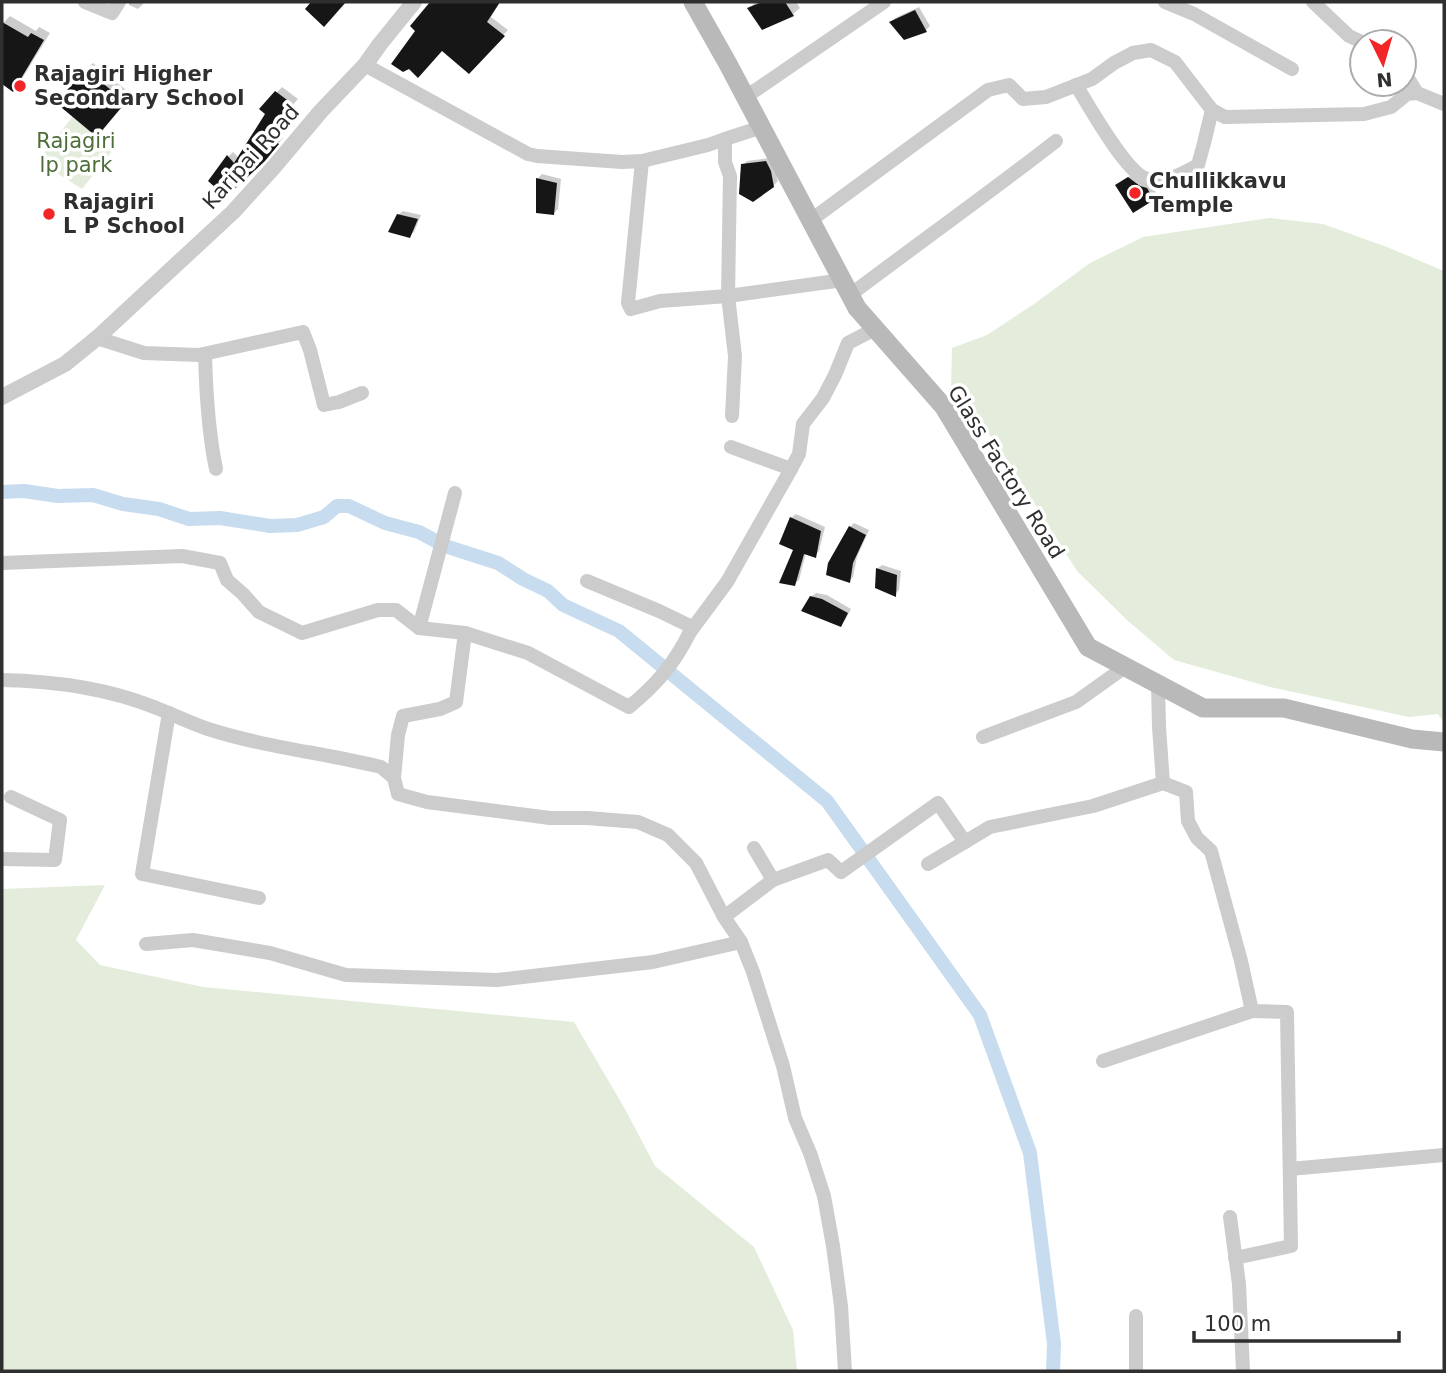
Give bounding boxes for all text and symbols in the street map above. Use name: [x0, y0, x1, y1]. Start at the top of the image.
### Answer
north arrow: [1348, 28, 1418, 98]
place label: Rajagiri Higher Secondary School: [34, 62, 244, 110]
text: N: [1376, 68, 1393, 92]
marker: Rajagiri Higher Secondary School: [12, 78, 28, 94]
street label: Karipai Road: [198, 100, 304, 214]
park label: Rajagiri lp park: [36, 129, 116, 177]
place label: Chullikkavu Temple: [1149, 169, 1287, 217]
marker: Chullikkavu Temple: [1127, 185, 1143, 201]
place label: Rajagiri L P School: [63, 190, 185, 238]
marker: Rajagiri L P School: [41, 206, 57, 222]
street label: Glass Factory Road: [943, 381, 1069, 563]
scale bar: [1194, 1300, 1399, 1344]
text: 100 m: [1204, 1312, 1271, 1336]

